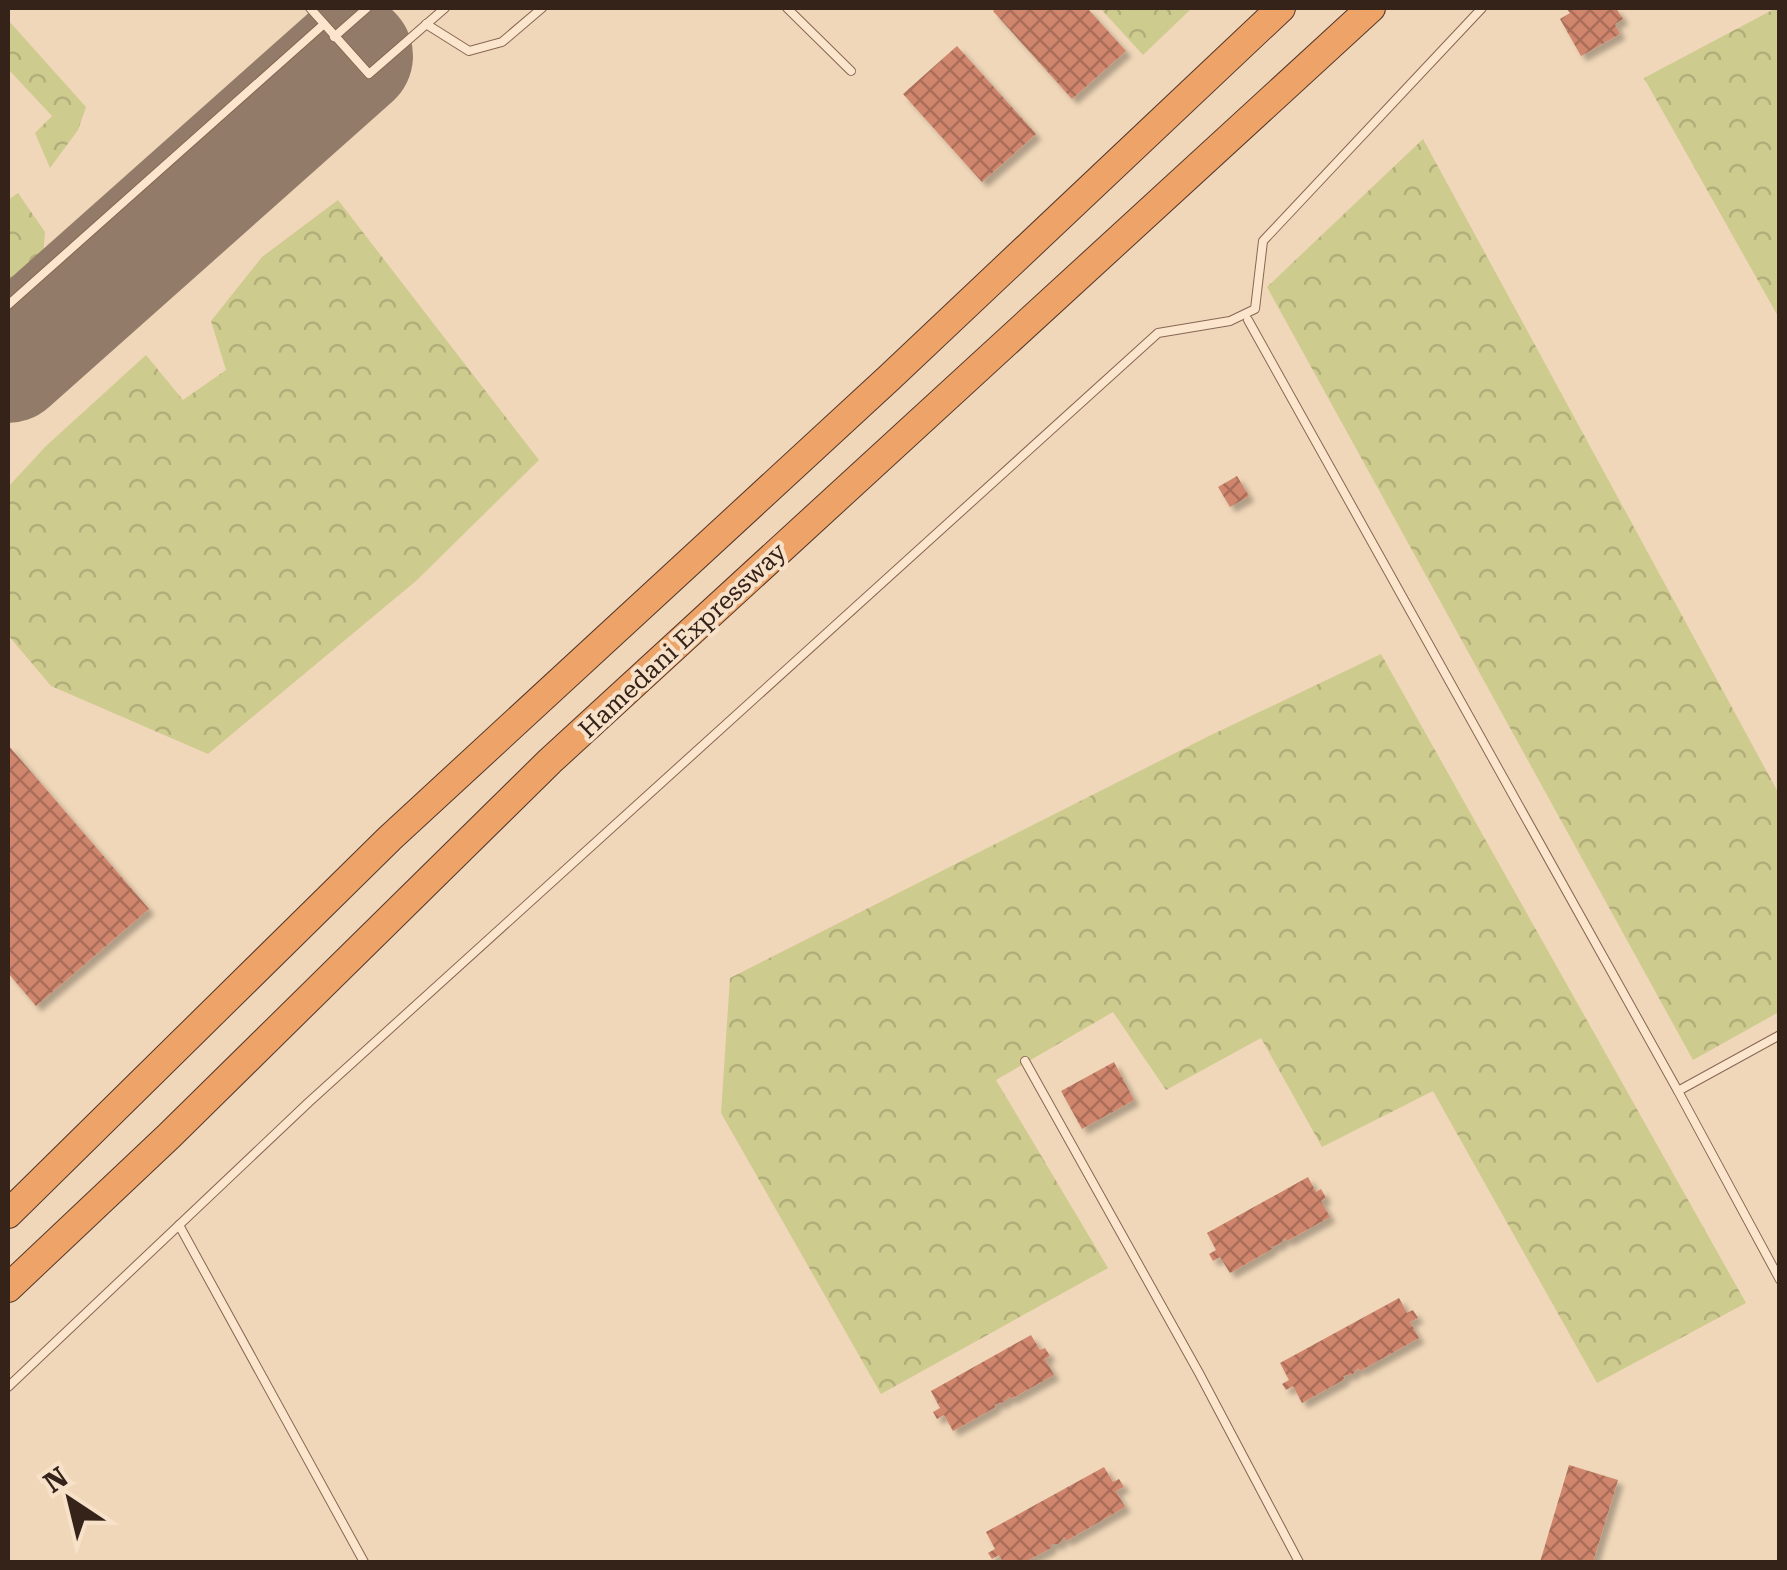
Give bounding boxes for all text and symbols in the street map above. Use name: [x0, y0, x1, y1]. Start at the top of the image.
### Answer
street label: Hamedani Expressway: [573, 537, 792, 744]
north arrow: [20, 1450, 120, 1550]
text: N: [38, 1460, 74, 1500]

